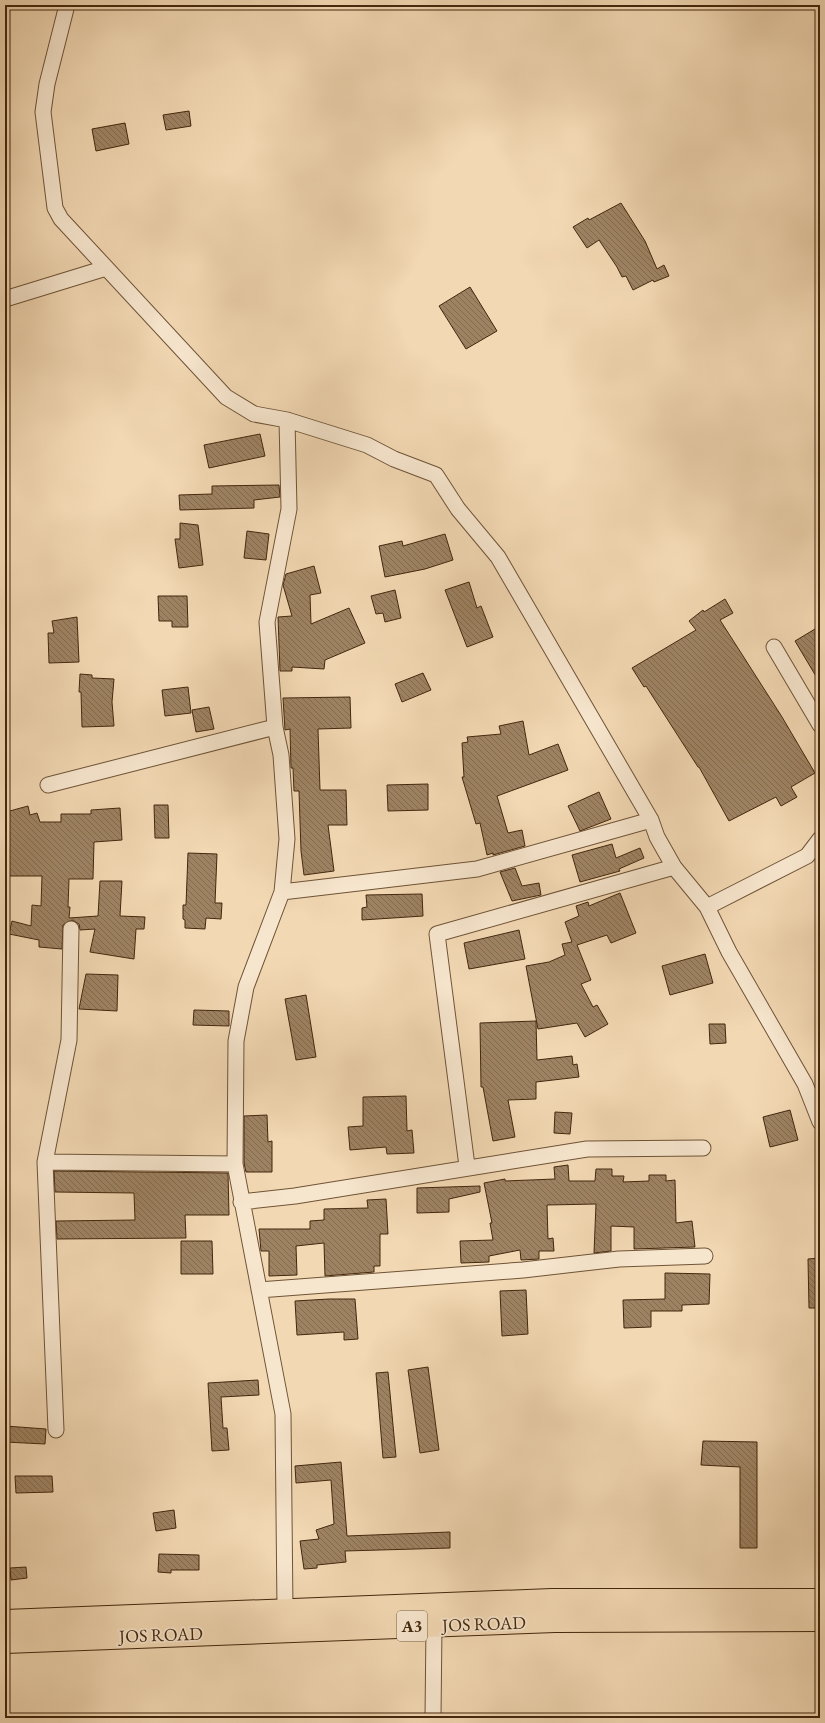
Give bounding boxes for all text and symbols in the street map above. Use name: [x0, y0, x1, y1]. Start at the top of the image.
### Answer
road number: A3: [397, 1611, 427, 1641]
street label: JOS ROAD: [440, 1611, 526, 1637]
street label: JOS ROAD: [117, 1622, 203, 1648]

